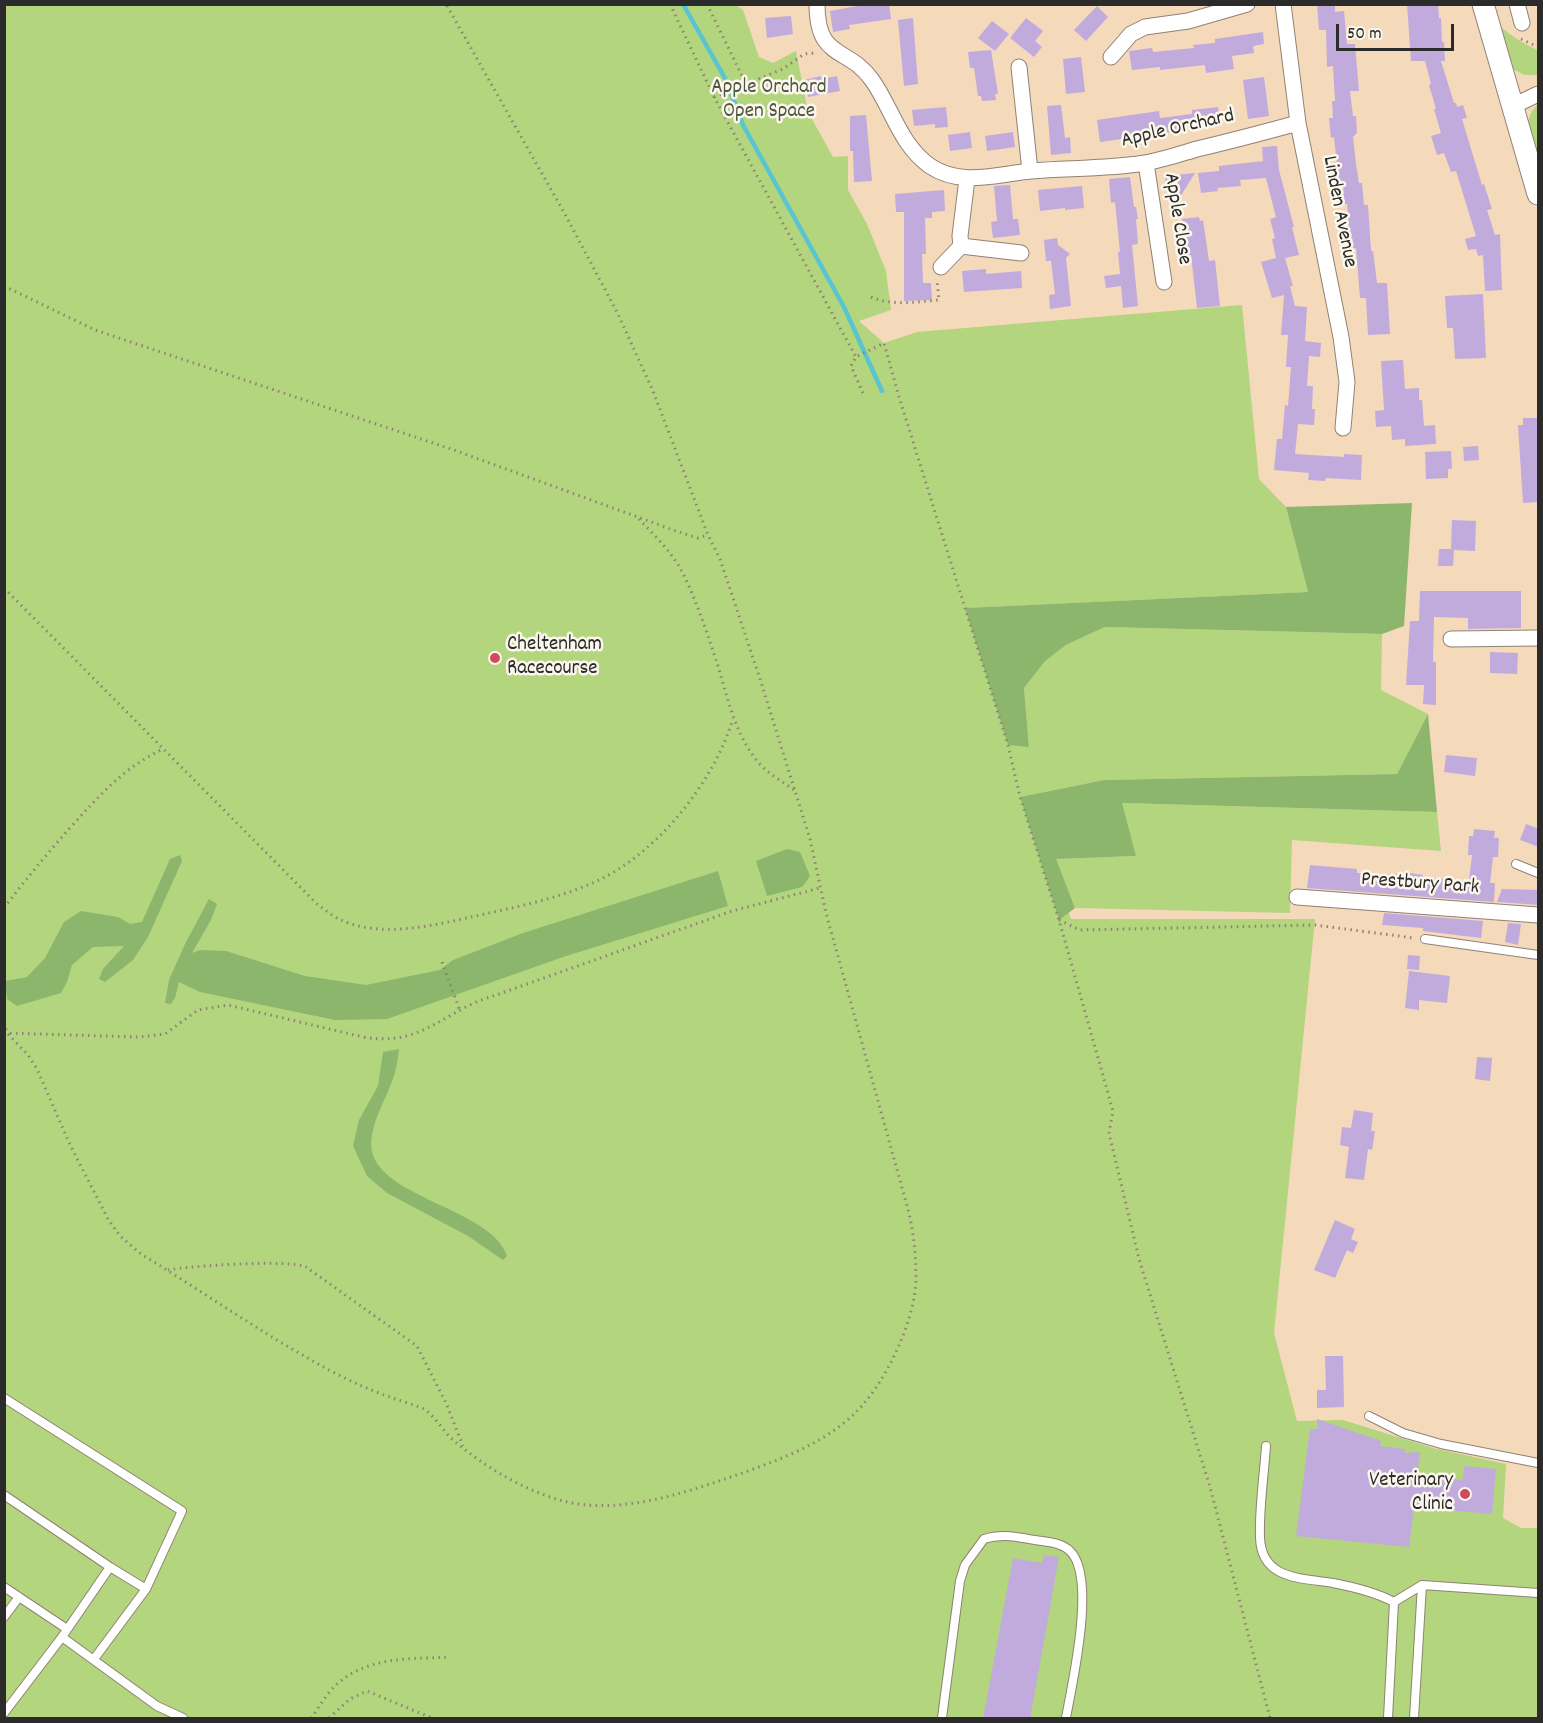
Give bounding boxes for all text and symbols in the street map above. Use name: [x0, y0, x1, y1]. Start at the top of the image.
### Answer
scale bar: [1339, 12, 1458, 50]
text: 50 m: [1347, 22, 1382, 47]
park label: Apple Orchard Open Space: [711, 76, 827, 126]
street label: Apple Orchard: [1119, 105, 1237, 155]
street label: Linden Avenue: [1315, 154, 1361, 270]
street label: Apple Close: [1156, 171, 1196, 267]
place label: Cheltenham Racecourse: [507, 633, 602, 683]
marker: Cheltenham Racecourse: [488, 651, 502, 665]
street label: Prestbury Park: [1360, 868, 1480, 902]
place label: Veterinary Clinic: [1369, 1469, 1453, 1519]
marker: Veterinary Clinic: [1458, 1487, 1472, 1501]

